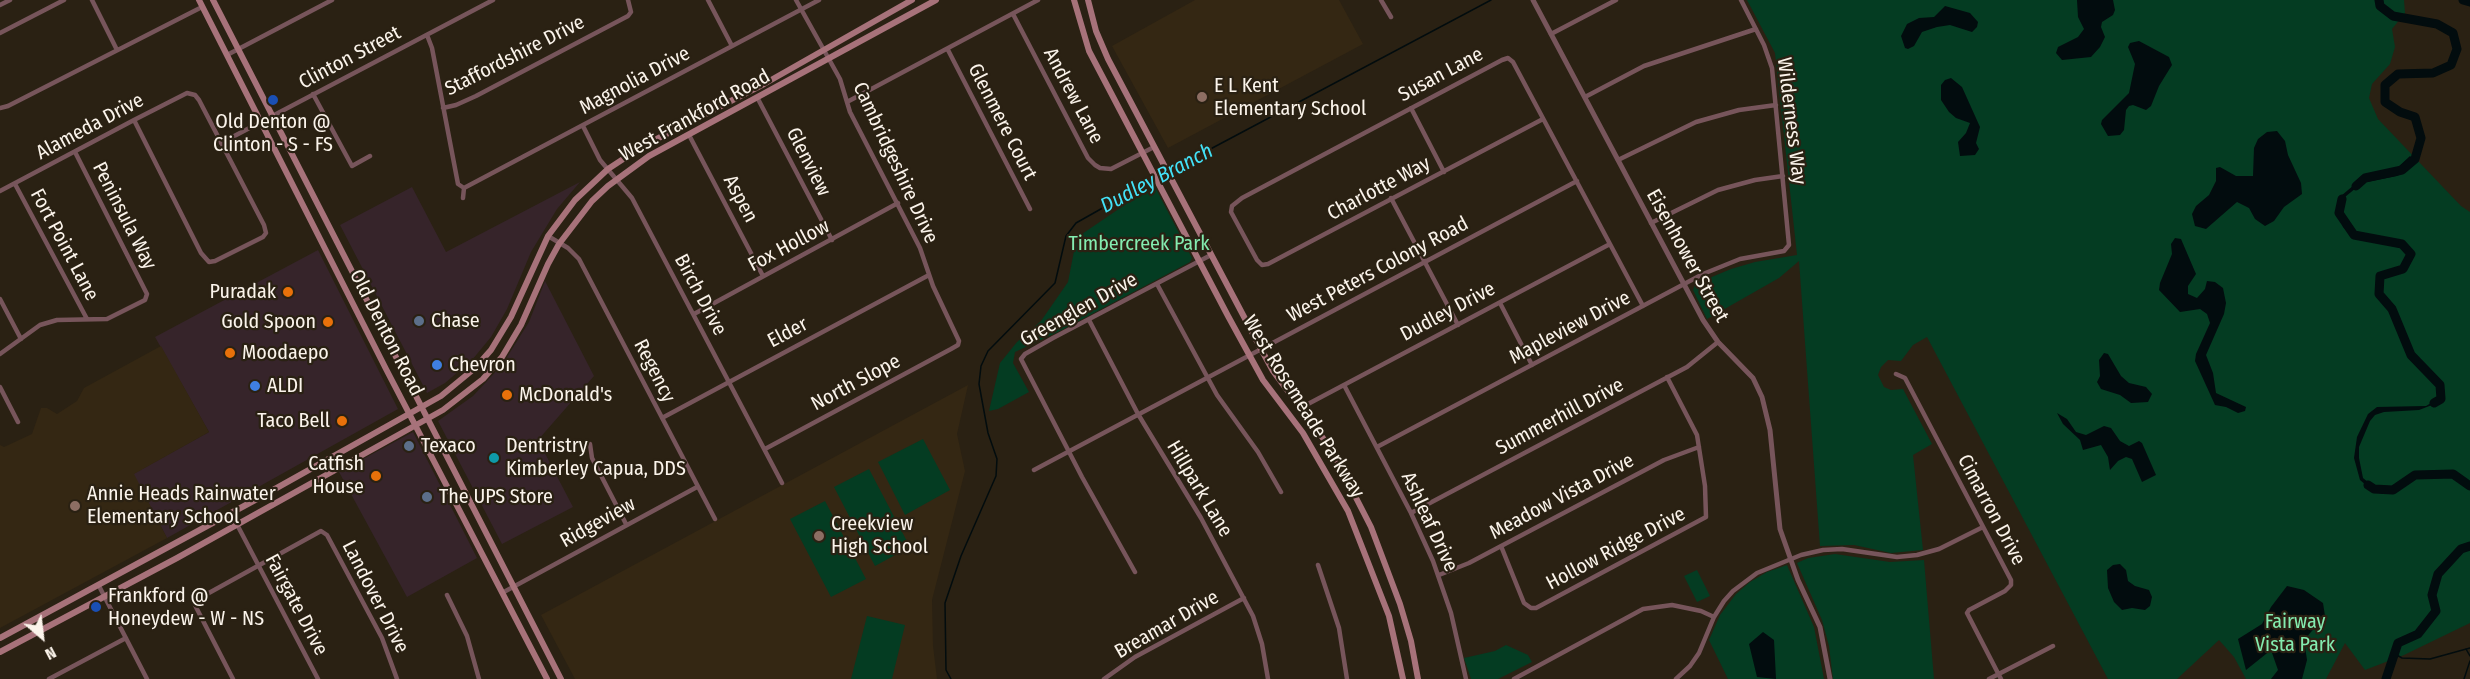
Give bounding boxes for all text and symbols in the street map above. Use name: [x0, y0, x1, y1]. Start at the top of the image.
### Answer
street label: Staffordshire Drive: [441, 11, 589, 101]
street label: Clinton Street: [295, 21, 405, 95]
street label: Magnolia Drive: [576, 42, 694, 120]
street label: Susan Lane: [1394, 43, 1488, 107]
street label: Andrew Lane: [1038, 44, 1108, 148]
street label: Wilderness Way: [1771, 56, 1811, 186]
street label: Glenmere Court: [962, 60, 1042, 184]
street label: West Frankford Road: [616, 65, 774, 167]
place label: E L Kent Elementary School: [1214, 74, 1366, 121]
street label: Cambridgeshire Drive: [847, 79, 943, 247]
street label: Alameda Drive: [32, 89, 148, 165]
marker: E L Kent Elementary School: [1195, 90, 1209, 104]
marker: Old Denton @ Clinton - S - FS: [266, 93, 280, 107]
place label: Old Denton @ Clinton - S - FS: [213, 110, 333, 157]
street label: Glenview: [781, 124, 835, 200]
water label: Dudley Branch: [1096, 139, 1218, 219]
street label: Charlotte Way: [1323, 152, 1435, 226]
street label: Peninsula Way: [87, 158, 161, 274]
street label: Aspen: [718, 171, 762, 227]
street label: Fort Point Lane: [25, 185, 103, 305]
street label: Eisenhower Street: [1641, 185, 1733, 327]
street label: West Peters Colony Road: [1283, 212, 1473, 328]
street label: Fox Hollow: [744, 215, 834, 277]
park label: Timbercreek Park: [1069, 232, 1209, 256]
street label: Birch Drive: [669, 250, 731, 340]
street label: Old Denton Road: [344, 266, 428, 400]
street label: Greenglen Drive: [1016, 268, 1142, 352]
street label: Dudley Drive: [1397, 277, 1499, 347]
place label: Puradak: [210, 280, 276, 304]
marker: Puradak: [281, 285, 295, 299]
street label: Mapleview Drive: [1505, 286, 1635, 370]
place label: Chase: [431, 309, 480, 333]
place label: Gold Spoon: [221, 310, 316, 334]
street label: West Rosemeade Parkway: [1237, 311, 1369, 503]
street label: Elder: [764, 313, 812, 353]
marker: Chase: [412, 314, 426, 328]
marker: Gold Spoon: [321, 315, 335, 329]
street label: Regency: [628, 335, 680, 407]
place label: Moodaepo: [242, 341, 329, 365]
marker: Moodaepo: [223, 346, 237, 360]
street label: North Slope: [807, 350, 905, 416]
place label: Chevron: [449, 353, 516, 377]
marker: Chevron: [430, 358, 444, 372]
street label: Summerhill Drive: [1492, 373, 1628, 461]
place label: ALDI: [267, 374, 303, 398]
marker: ALDI: [248, 379, 262, 393]
place label: McDonald's: [519, 383, 612, 407]
marker: McDonald's: [500, 388, 514, 402]
place label: Taco Bell: [257, 409, 330, 433]
marker: Taco Bell: [335, 414, 349, 428]
place label: Texaco: [421, 434, 476, 458]
place label: Dentristry Kimberley Capua, DDS: [506, 434, 686, 481]
street label: Hillpark Lane: [1161, 437, 1237, 541]
marker: Texaco: [402, 439, 416, 453]
street label: Meadow Vista Drive: [1486, 449, 1638, 545]
marker: Dentristry Kimberley Capua, DDS: [487, 451, 501, 465]
street label: Cimarron Drive: [1952, 451, 2030, 569]
place label: Catfish House: [308, 452, 364, 499]
street label: Ashleaf Drive: [1395, 468, 1463, 576]
marker: Catfish House: [369, 469, 383, 483]
place label: Annie Heads Rainwater Elementary School: [87, 482, 276, 529]
place label: The UPS Store: [439, 485, 553, 509]
marker: The UPS Store: [420, 490, 434, 504]
street label: Ridgeview: [556, 493, 640, 553]
marker: Annie Heads Rainwater Elementary School: [68, 499, 82, 513]
street label: Hollow Ridge Drive: [1542, 502, 1690, 596]
place label: Creekview High School: [831, 512, 928, 559]
marker: Creekview High School: [812, 529, 826, 543]
street label: Landover Drive: [336, 537, 414, 657]
street label: Fairgate Drive: [259, 550, 333, 660]
place label: Frankford @ Honeydew - W - NS: [108, 584, 264, 631]
street label: Breamar Drive: [1111, 586, 1223, 664]
marker: Frankford @ Honeydew - W - NS: [89, 600, 103, 614]
north arrow: [12, 607, 72, 667]
park label: Fairway Vista Park: [2255, 610, 2335, 657]
text: N: [42, 643, 59, 664]

